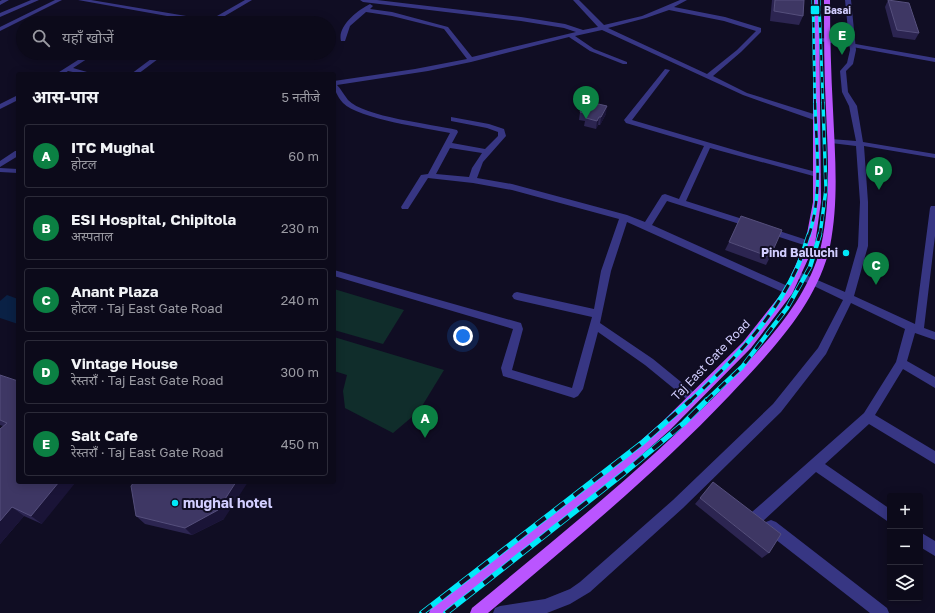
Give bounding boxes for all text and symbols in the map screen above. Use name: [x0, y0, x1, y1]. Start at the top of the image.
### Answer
marker: Basai: [809, 4, 821, 16]
place label: Basai: [824, 4, 851, 16]
search box: [16, 16, 336, 60]
pin: E: [829, 22, 855, 55]
icon: search: [30, 27, 52, 49]
text: यहाँ खोजें: [62, 28, 114, 46]
text: आस-पास: [32, 86, 99, 107]
pin: B: [573, 86, 599, 119]
text: 5 नतीजे: [282, 89, 320, 105]
text: ITC Mughal: [71, 138, 154, 156]
text: A: [41, 148, 51, 164]
text: 60 m: [288, 148, 319, 164]
text: होटल: [71, 156, 97, 172]
pin: D: [866, 157, 892, 190]
text: ESI Hospital, Chipitola: [71, 210, 236, 228]
text: B: [41, 220, 51, 236]
text: 230 m: [281, 220, 319, 236]
text: अस्पताल: [71, 228, 113, 244]
place label: Pind Balluchi: [761, 245, 838, 260]
marker: Pind Balluchi: [841, 248, 851, 258]
pin: C: [863, 252, 889, 285]
text: Anant Plaza: [71, 282, 158, 300]
text: C: [41, 292, 51, 308]
text: 240 m: [281, 292, 319, 308]
text: होटल · Taj East Gate Road: [71, 300, 223, 316]
street label: Taj East Gate Road: [668, 316, 753, 403]
your location: [453, 326, 473, 346]
text: Vintage House: [71, 354, 178, 372]
text: D: [41, 364, 51, 380]
text: 300 m: [281, 364, 319, 380]
text: रेस्तराँ · Taj East Gate Road: [71, 372, 224, 388]
pin: A: [412, 405, 438, 438]
text: Salt Cafe: [71, 426, 138, 444]
text: E: [42, 436, 50, 452]
text: 450 m: [281, 436, 319, 452]
text: रेस्तराँ · Taj East Gate Road: [71, 444, 224, 460]
map controls: [887, 493, 923, 601]
button: +: [887, 493, 923, 529]
place label: mughal hotel: [183, 494, 273, 511]
marker: mughal hotel: [170, 498, 180, 508]
button: −: [887, 529, 923, 565]
button: layers: [887, 565, 923, 601]

